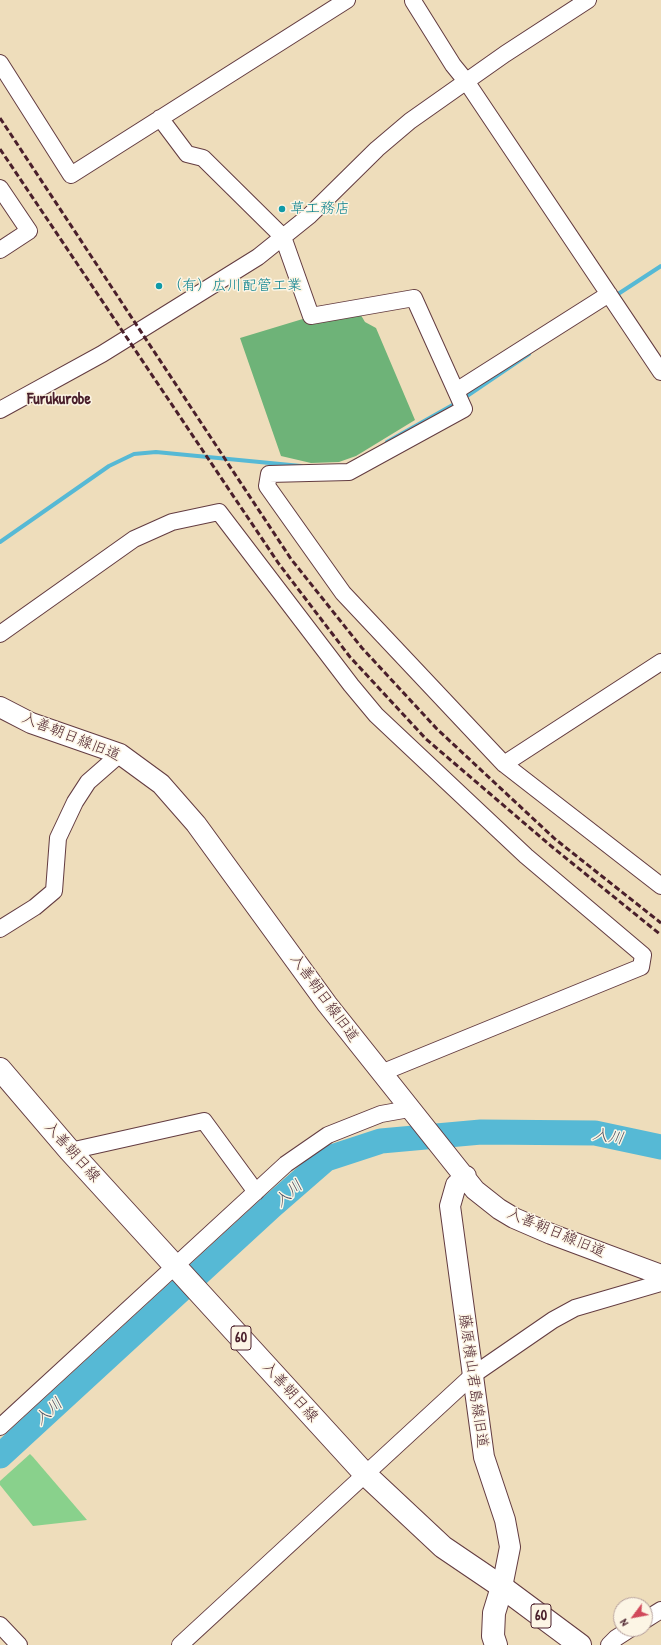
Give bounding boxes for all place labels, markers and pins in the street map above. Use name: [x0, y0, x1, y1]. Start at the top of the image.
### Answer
place label: 草工務店: [290, 200, 350, 218]
marker: 草工務店: [277, 204, 287, 214]
place label: （有）広川配管工業: [167, 277, 302, 295]
marker: （有）広川配管工業: [154, 281, 164, 291]

